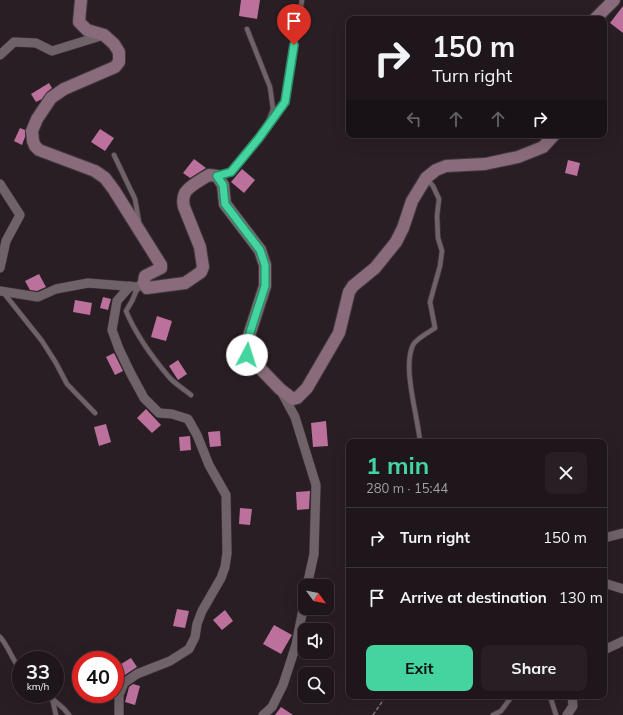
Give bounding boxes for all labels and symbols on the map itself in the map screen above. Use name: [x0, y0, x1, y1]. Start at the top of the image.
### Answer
pin: [277, 4, 311, 45]
position arrow: [226, 334, 268, 376]
north arrow: [298, 579, 334, 615]
speed limit sign: 40: [72, 651, 124, 703]

